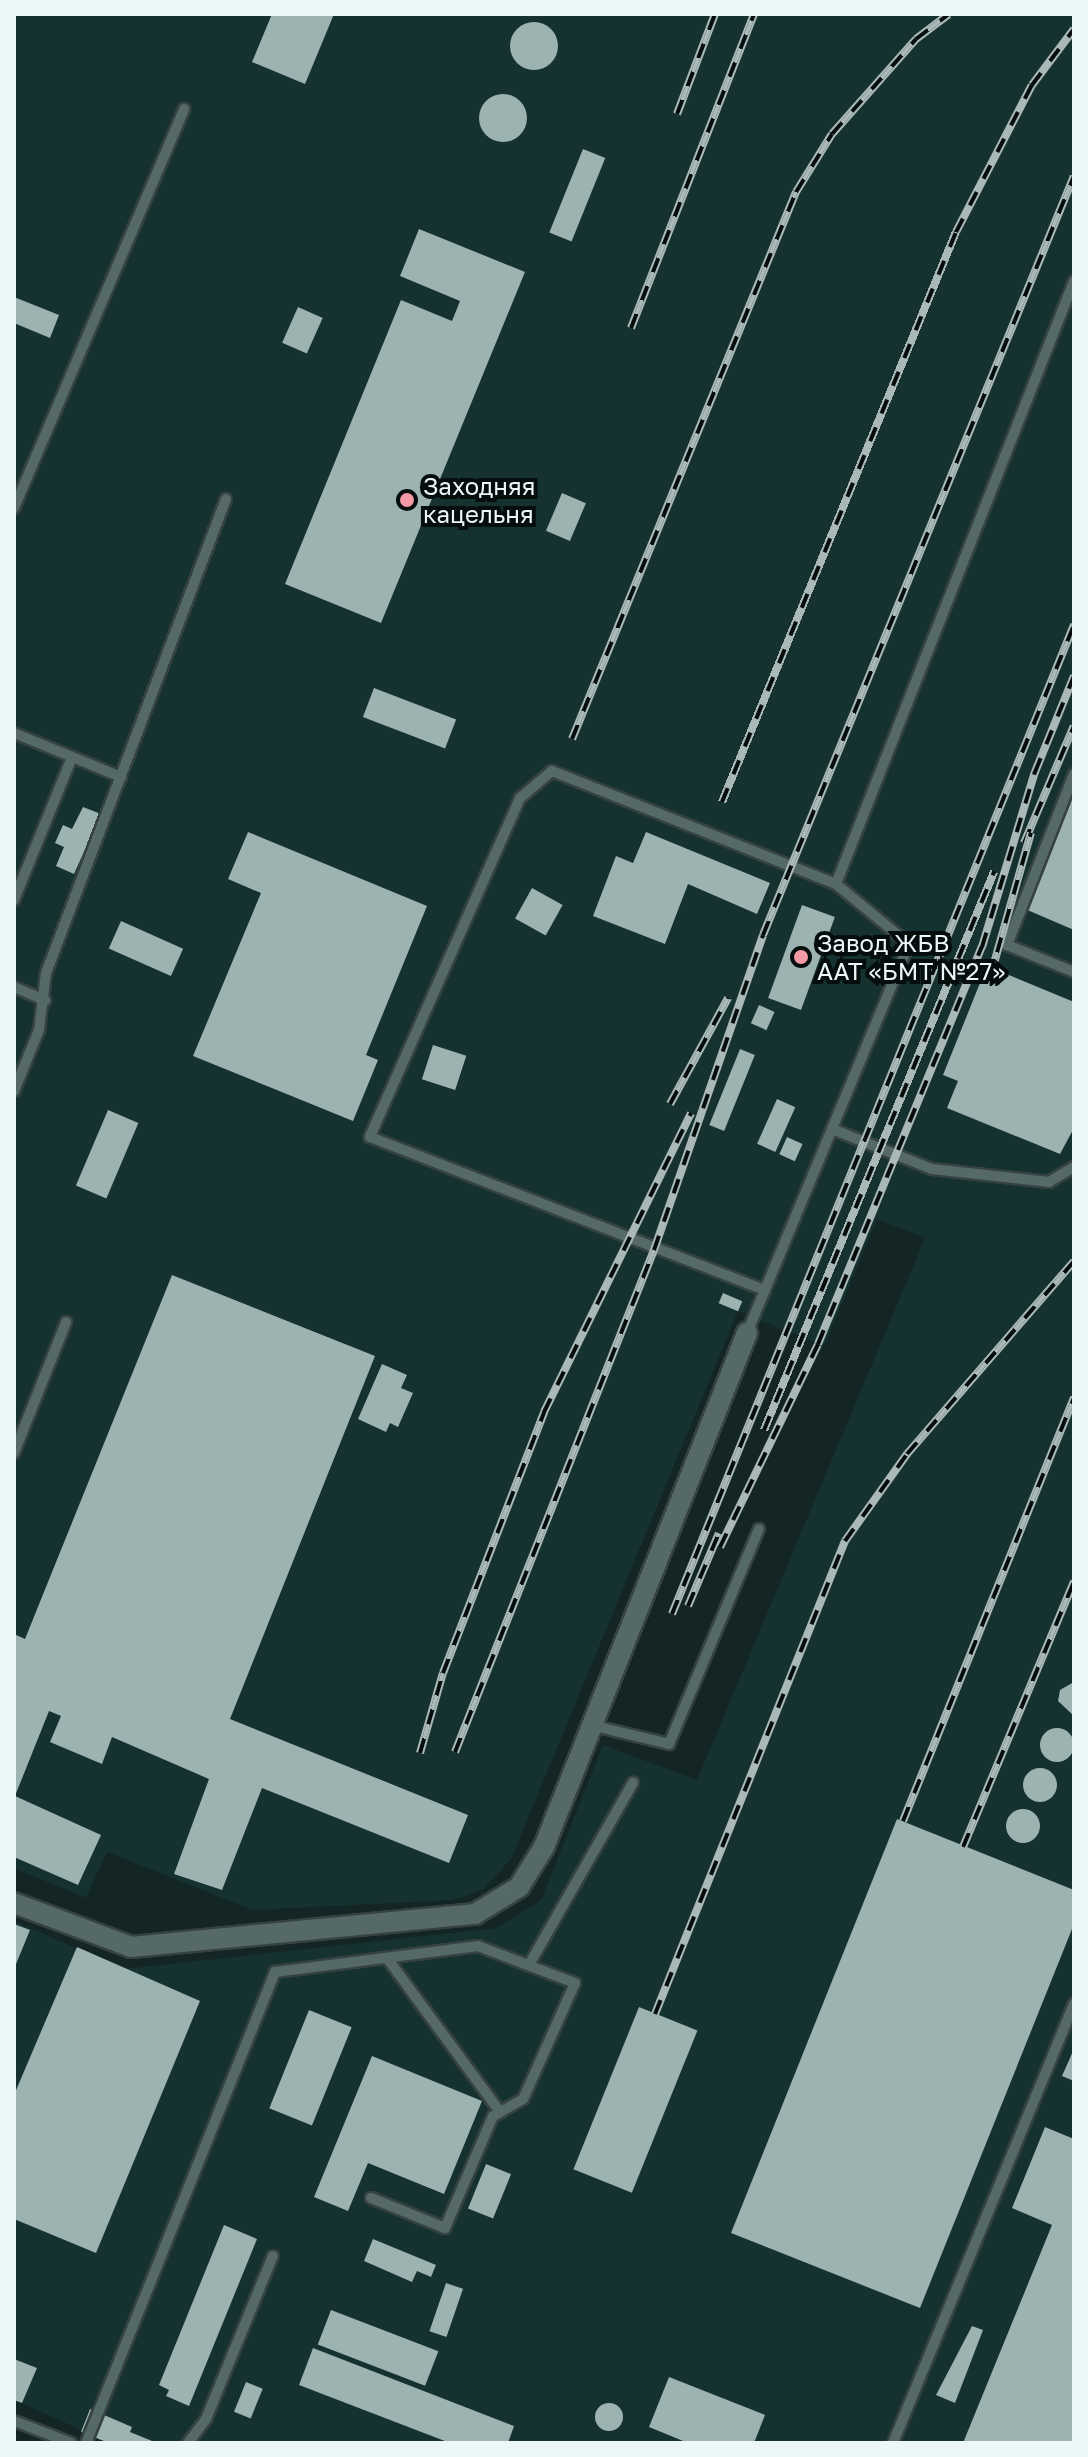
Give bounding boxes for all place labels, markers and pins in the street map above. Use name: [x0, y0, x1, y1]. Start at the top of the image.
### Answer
place label: Заходняя кацельня: [423, 472, 535, 528]
marker: Заходняя кацельня: [398, 491, 416, 509]
place label: Завод ЖБВ ААТ «БМТ №27»: [817, 929, 1005, 985]
marker: Завод ЖБВ ААТ «БМТ №27»: [792, 948, 810, 966]

